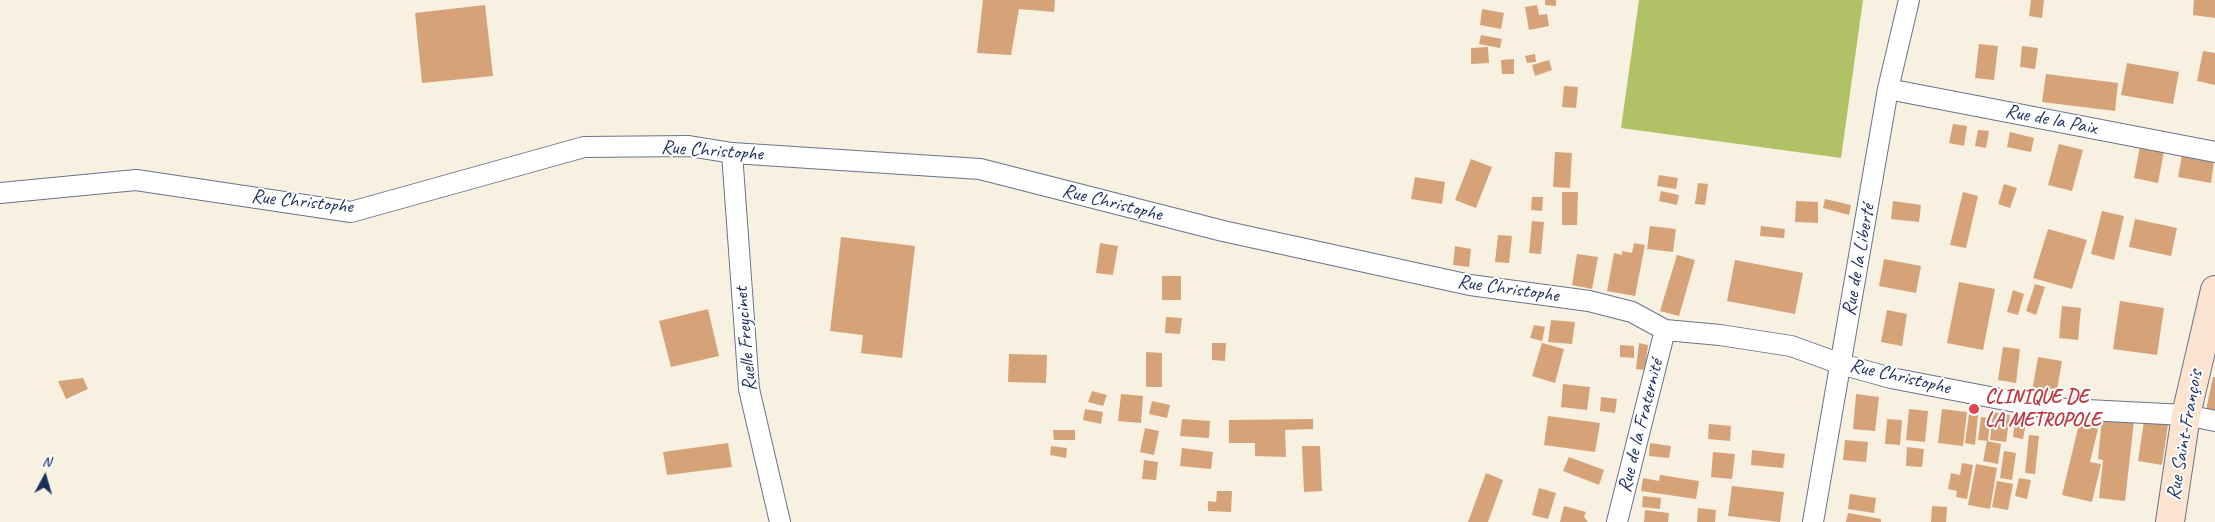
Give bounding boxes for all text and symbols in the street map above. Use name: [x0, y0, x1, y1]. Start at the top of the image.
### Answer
street label: Rue de la Paix: [2003, 99, 2099, 141]
street label: Rue Christophe: [660, 135, 764, 167]
street label: Rue Christophe: [1060, 179, 1164, 227]
street label: Rue Christophe: [250, 185, 354, 219]
street label: Rue de la Liberté: [1837, 202, 1881, 318]
street label: Rue Christophe: [1456, 270, 1560, 308]
street label: Ruelle Freycinet: [729, 286, 763, 392]
street label: Rue Christophe: [1848, 354, 1952, 400]
street label: Rue de la Fraternité: [1613, 357, 1669, 495]
street label: Rue Saint-François: [2162, 368, 2208, 502]
place label: CLINIQUE DE LA METROPOLE: [1985, 386, 2101, 433]
marker: CLINIQUE DE LA METROPOLE: [1967, 402, 1981, 416]
north arrow: [20, 452, 70, 502]
text: N: [41, 453, 52, 470]

